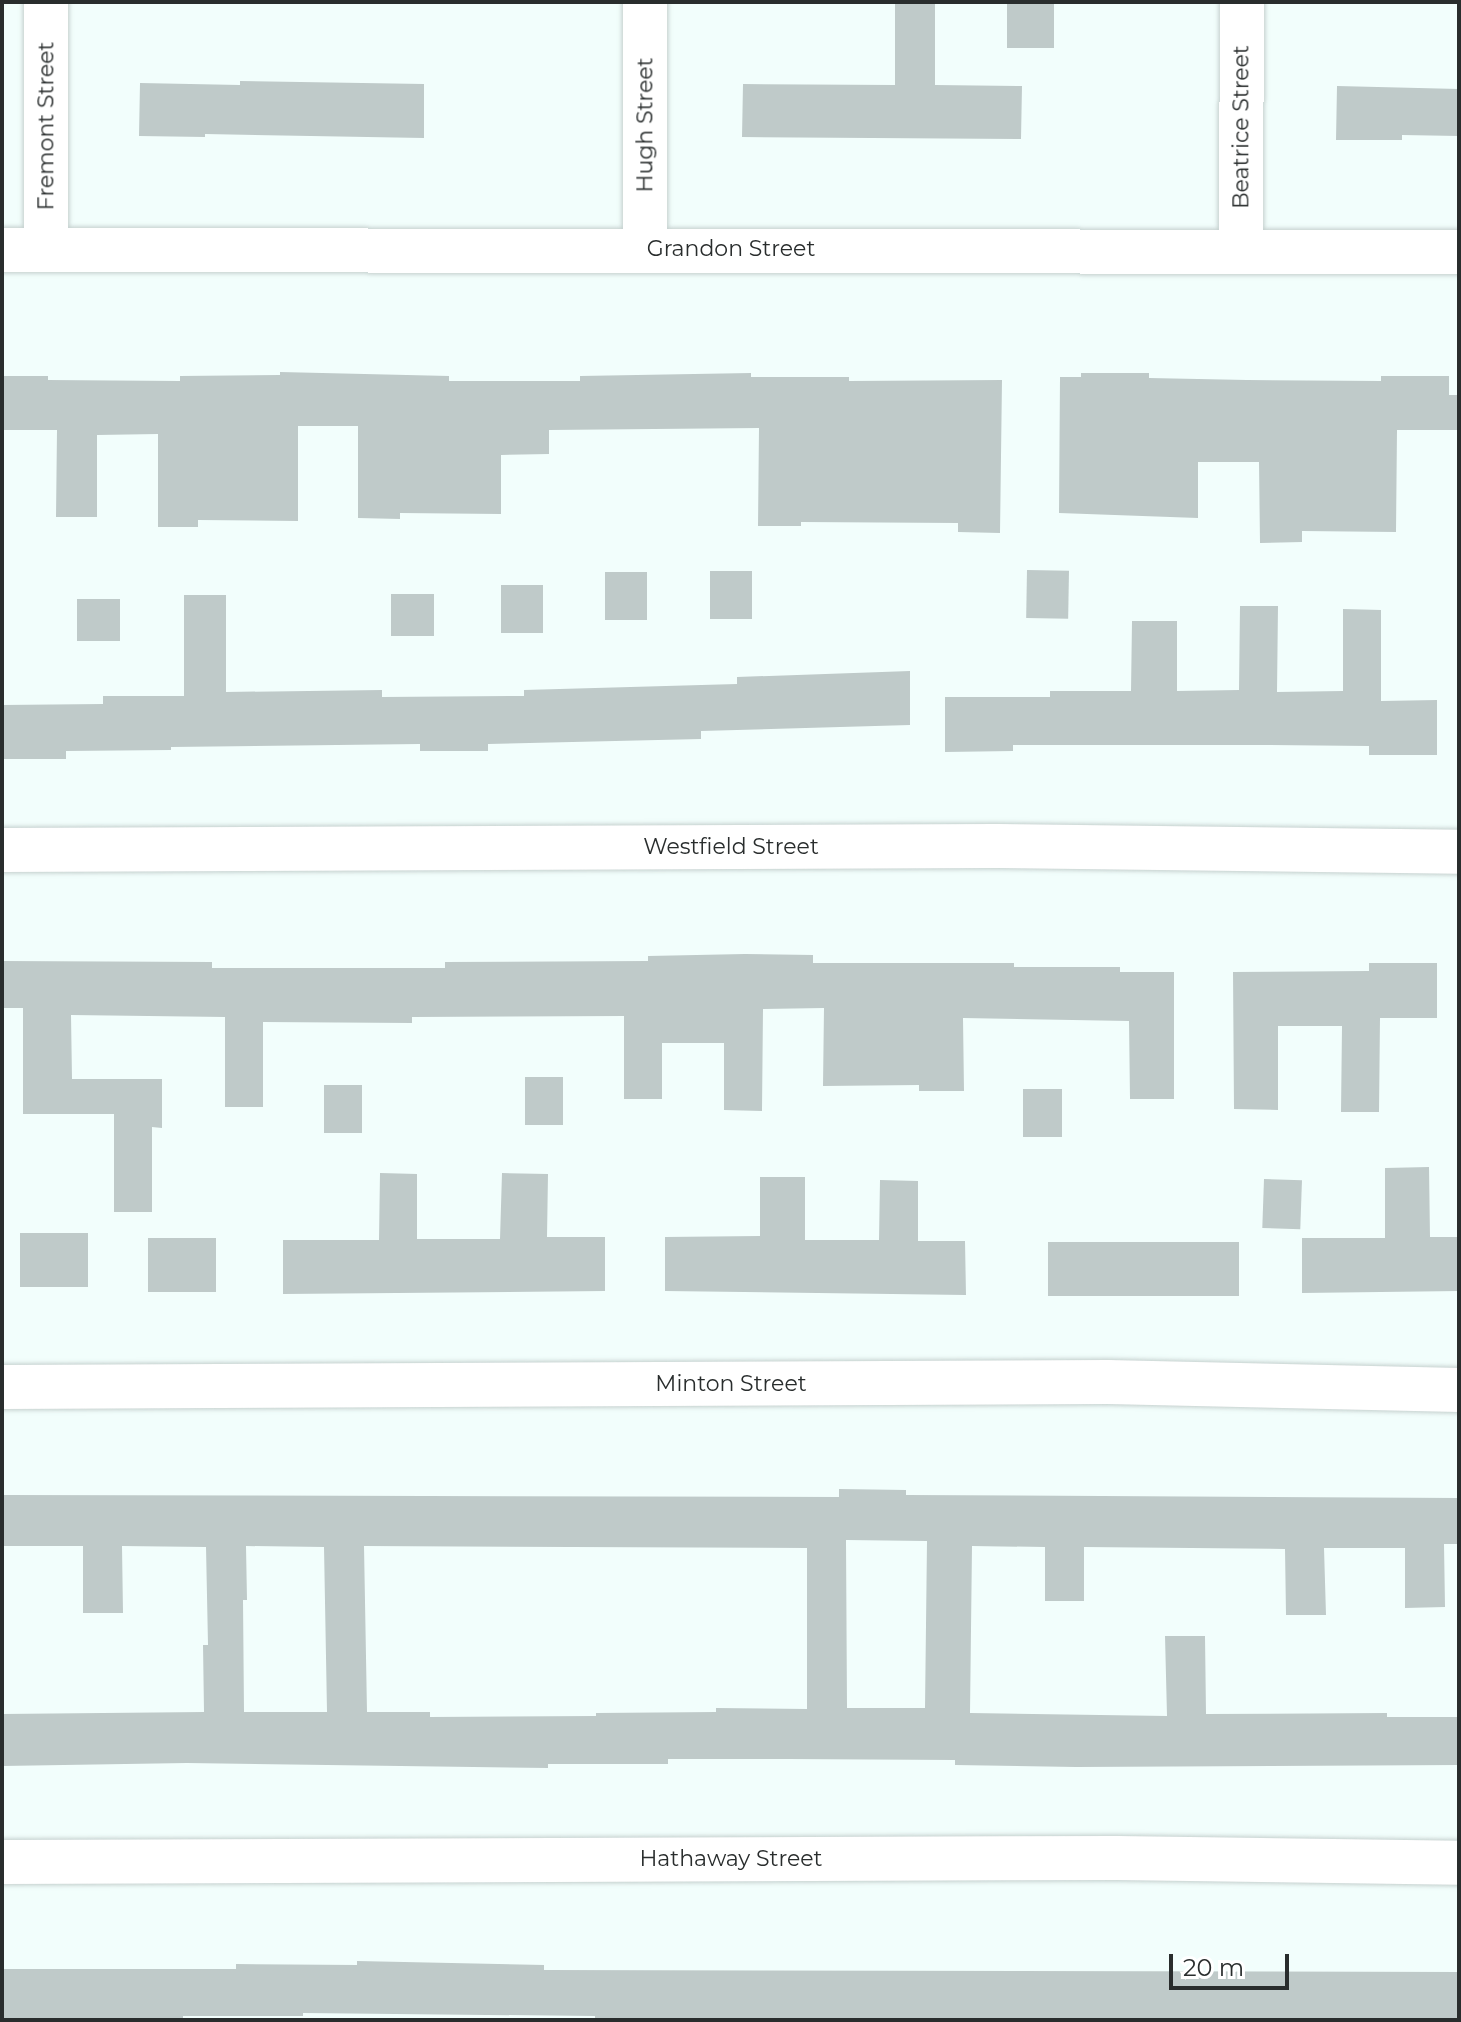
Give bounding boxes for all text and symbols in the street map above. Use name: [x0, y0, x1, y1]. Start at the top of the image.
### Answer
street label: Fremont Street: [33, 42, 59, 210]
street label: Beatrice Street: [1228, 45, 1254, 209]
street label: Hugh Street: [632, 58, 658, 192]
street label: Grandon Street: [647, 236, 815, 262]
street label: Westfield Street: [643, 834, 819, 860]
street label: Minton Street: [655, 1371, 807, 1397]
street label: Hathaway Street: [639, 1846, 823, 1872]
scale bar: [1173, 1938, 1293, 1988]
text: 20 m: [1183, 1953, 1244, 1982]

